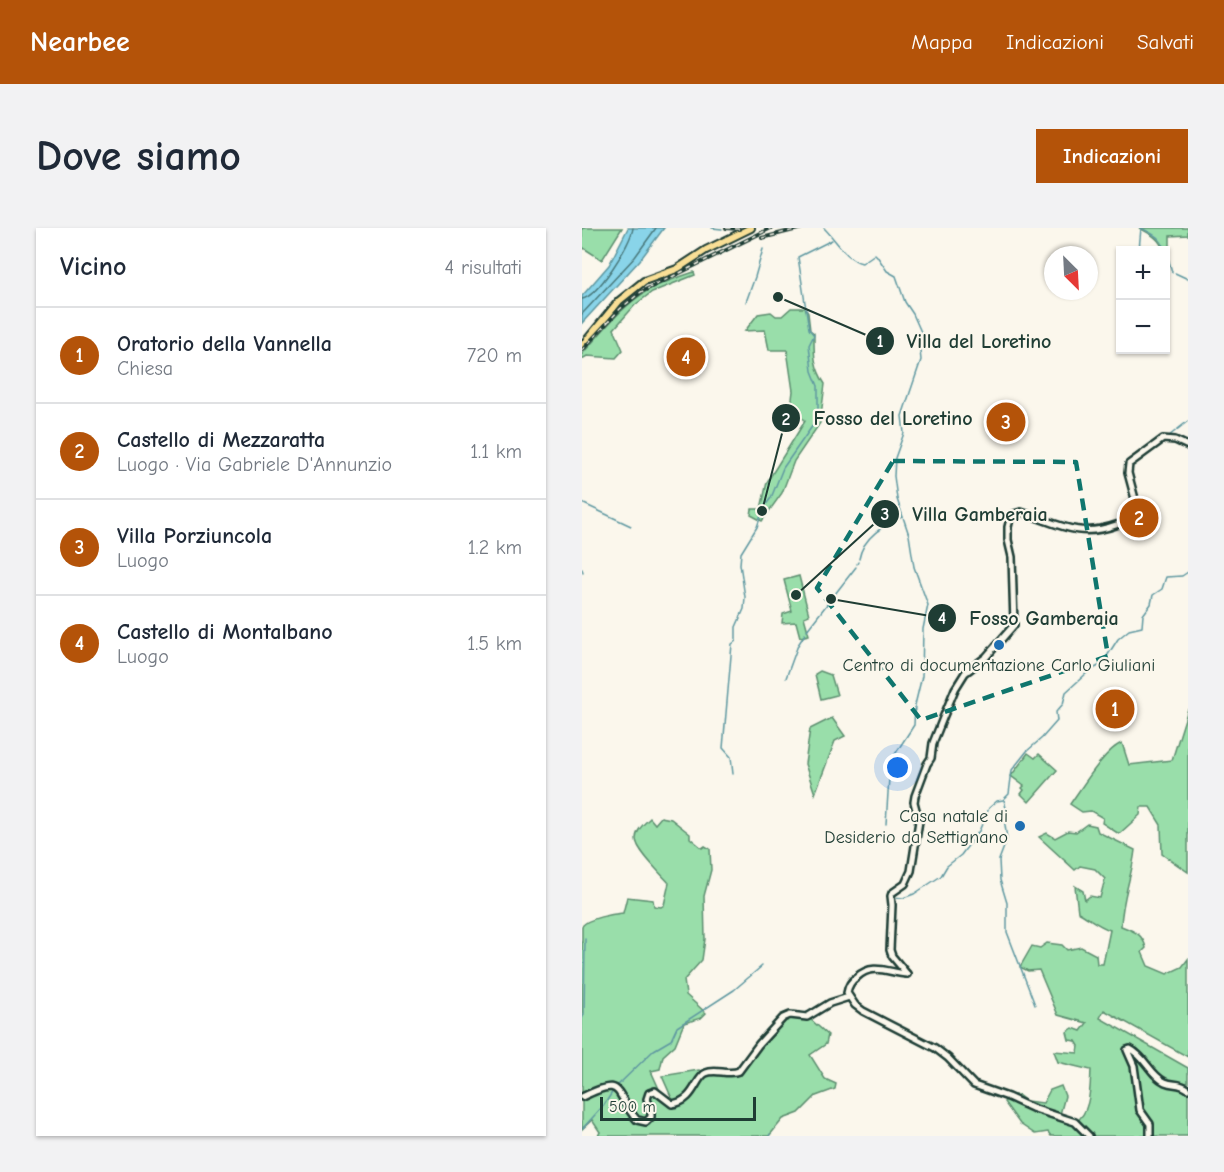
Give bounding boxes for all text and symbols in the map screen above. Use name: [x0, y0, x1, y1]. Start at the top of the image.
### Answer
text: Nearbee: [30, 26, 130, 58]
text: Mappa: [911, 30, 973, 54]
text: Indicazioni: [1006, 30, 1104, 54]
text: Salvati: [1137, 30, 1194, 54]
button: Indicazioni: [1036, 129, 1188, 183]
text: Dove siamo: [36, 132, 241, 181]
north arrow: [1044, 246, 1098, 300]
map controls: [1116, 246, 1170, 354]
button: +: [1116, 246, 1170, 300]
text: Vicino: [60, 252, 126, 282]
text: 4 risultati: [445, 256, 522, 279]
button: −: [1116, 300, 1170, 354]
callout: Villa del Loretino: [865, 322, 1064, 360]
text: Villa del Loretino: [907, 330, 1051, 353]
text: Oratorio della Vannella: [117, 331, 332, 357]
text: 1: [876, 331, 884, 352]
pin: 4: [666, 334, 706, 380]
text: 1: [76, 344, 83, 367]
text: 720 m: [467, 344, 522, 367]
text: Chiesa: [117, 357, 173, 380]
callout: Fosso del Loretino: [771, 399, 984, 437]
pin: 3: [986, 400, 1026, 444]
text: Fosso del Loretino: [813, 407, 973, 430]
text: 2: [782, 409, 791, 430]
text: Castello di Mezzaratta: [117, 427, 325, 453]
text: 2: [75, 440, 84, 463]
text: 1.1 km: [470, 440, 522, 463]
text: Luogo · Via Gabriele D'Annunzio: [117, 453, 392, 476]
callout: Villa Gamberaia: [870, 495, 1060, 533]
pin: 2: [1120, 496, 1158, 540]
text: Villa Gamberaia: [912, 503, 1048, 526]
text: 3: [881, 504, 889, 525]
text: Villa Porziuncola: [117, 523, 272, 549]
text: 3: [75, 536, 84, 559]
text: 1.2 km: [468, 536, 522, 559]
text: Luogo: [117, 549, 169, 572]
callout: Fosso Gamberaia: [927, 599, 1131, 637]
text: Fosso Gamberaia: [969, 607, 1119, 630]
text: 4: [938, 608, 946, 629]
text: Castello di Montalbano: [117, 619, 333, 645]
text: 4: [75, 632, 84, 655]
text: 1.5 km: [467, 632, 522, 655]
marker: Centro di documentazione Carlo Giuliani: [992, 638, 1006, 652]
text: Luogo: [117, 645, 169, 668]
place label: Centro di documentazione Carlo Giuliani: [843, 655, 1155, 676]
pin: 1: [1096, 686, 1134, 732]
your location: [883, 753, 912, 782]
place label: Casa natale di Desiderio da Settignano: [824, 806, 1008, 848]
marker: Casa natale di Desiderio da Settignano: [1013, 819, 1027, 833]
scale bar: [600, 1094, 756, 1122]
text: 500 m: [609, 1098, 656, 1116]

